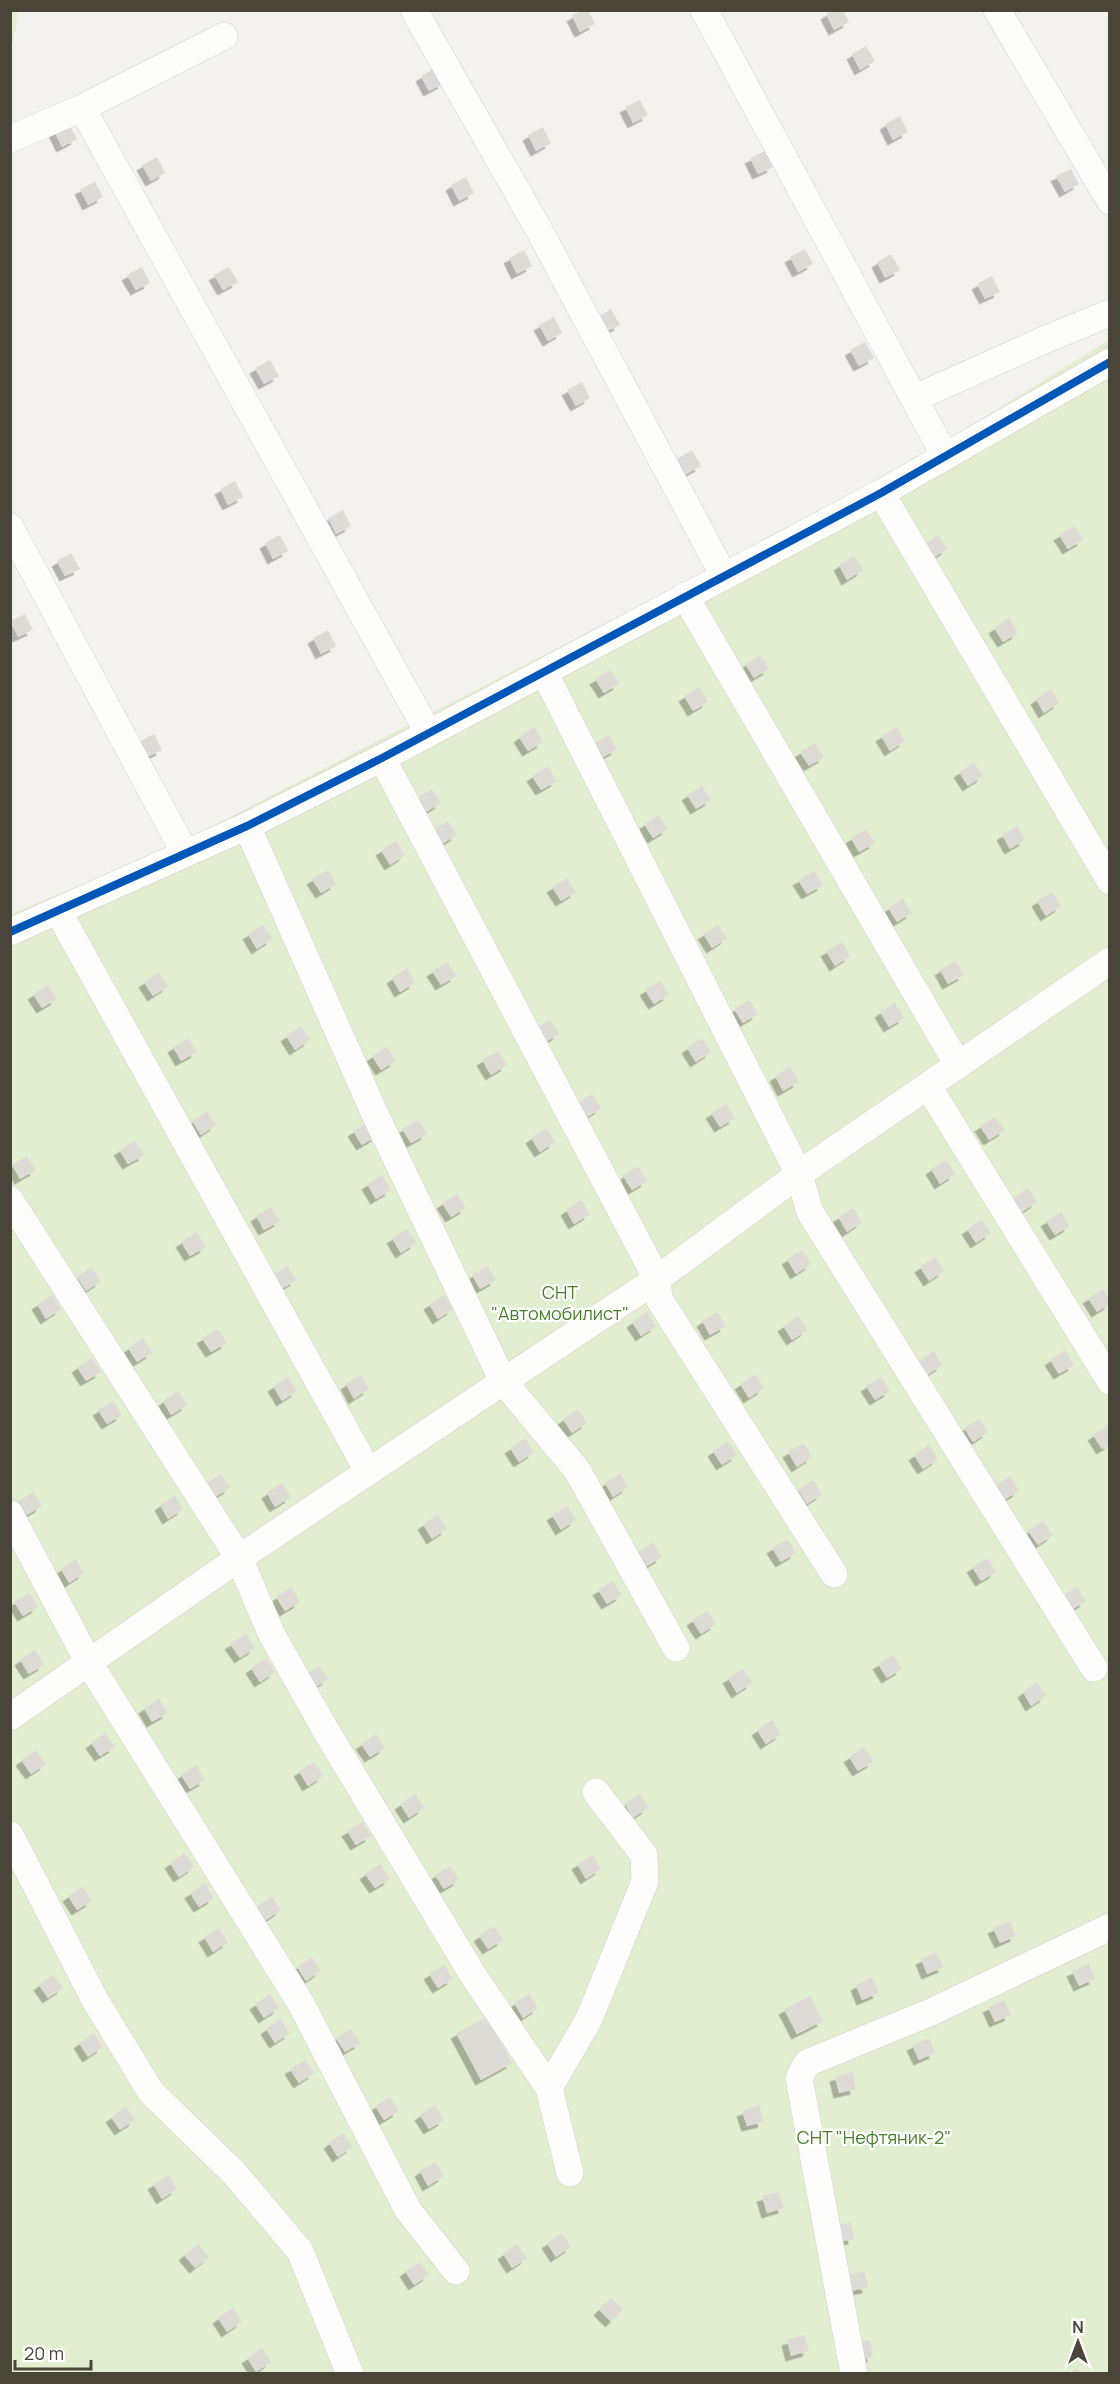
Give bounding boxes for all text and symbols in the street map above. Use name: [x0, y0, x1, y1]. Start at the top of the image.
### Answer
park label: СНТ "Автомобилист": [491, 1280, 629, 1325]
park label: СНТ "Нефтяник-2": [797, 2125, 951, 2149]
north arrow: [1048, 2312, 1108, 2372]
text: N: [1072, 2316, 1084, 2338]
scale bar: [15, 2333, 92, 2371]
text: 20 m: [24, 2341, 64, 2365]

